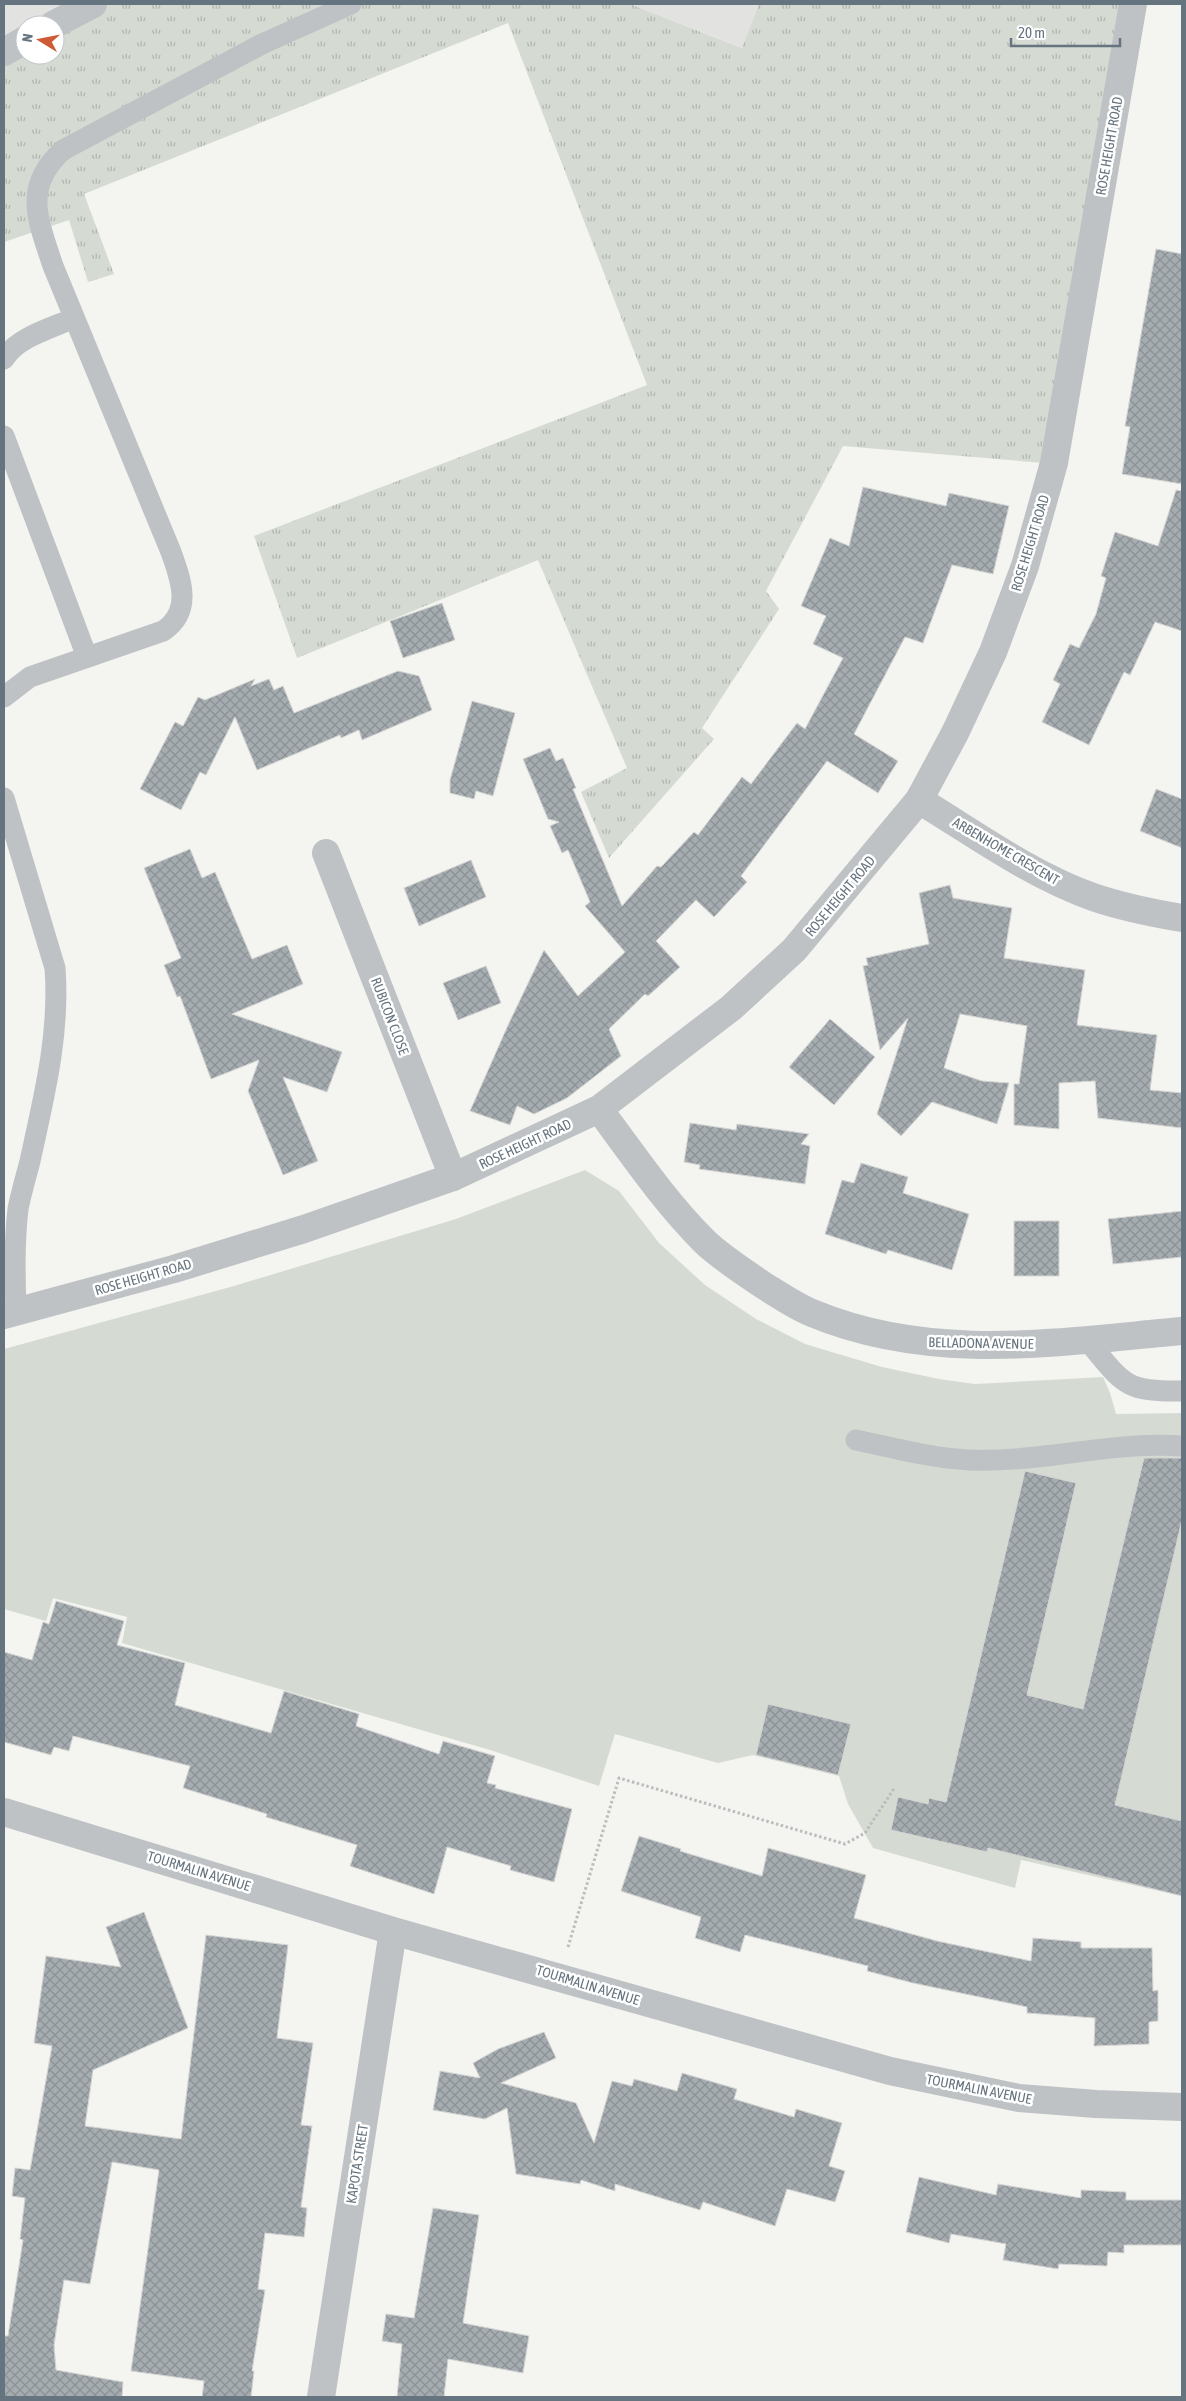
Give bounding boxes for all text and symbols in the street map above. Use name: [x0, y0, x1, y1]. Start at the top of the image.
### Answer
north arrow: [15, 15, 65, 65]
scale bar: [1011, 15, 1120, 47]
text: 20 m: [1018, 24, 1045, 41]
text: N: [19, 32, 36, 43]
street label: ROSE HEIGHT ROAD: [1092, 95, 1126, 197]
street label: ROSE HEIGHT ROAD: [1008, 493, 1052, 593]
street label: ARBENHOME CRESCENT: [950, 814, 1062, 888]
street label: ROSE HEIGHT ROAD: [802, 853, 878, 939]
street label: RUBICON CLOSE: [368, 975, 412, 1057]
street label: ROSE HEIGHT ROAD: [476, 1116, 574, 1172]
street label: ROSE HEIGHT ROAD: [93, 1256, 193, 1298]
street label: BELLADONA AVENUE: [928, 1334, 1034, 1352]
street label: TOURMALIN AVENUE: [146, 1848, 252, 1894]
street label: TOURMALIN AVENUE: [535, 1962, 641, 2008]
street label: TOURMALIN AVENUE: [925, 2071, 1033, 2107]
street label: KAPOTA STREET: [343, 2123, 371, 2205]

